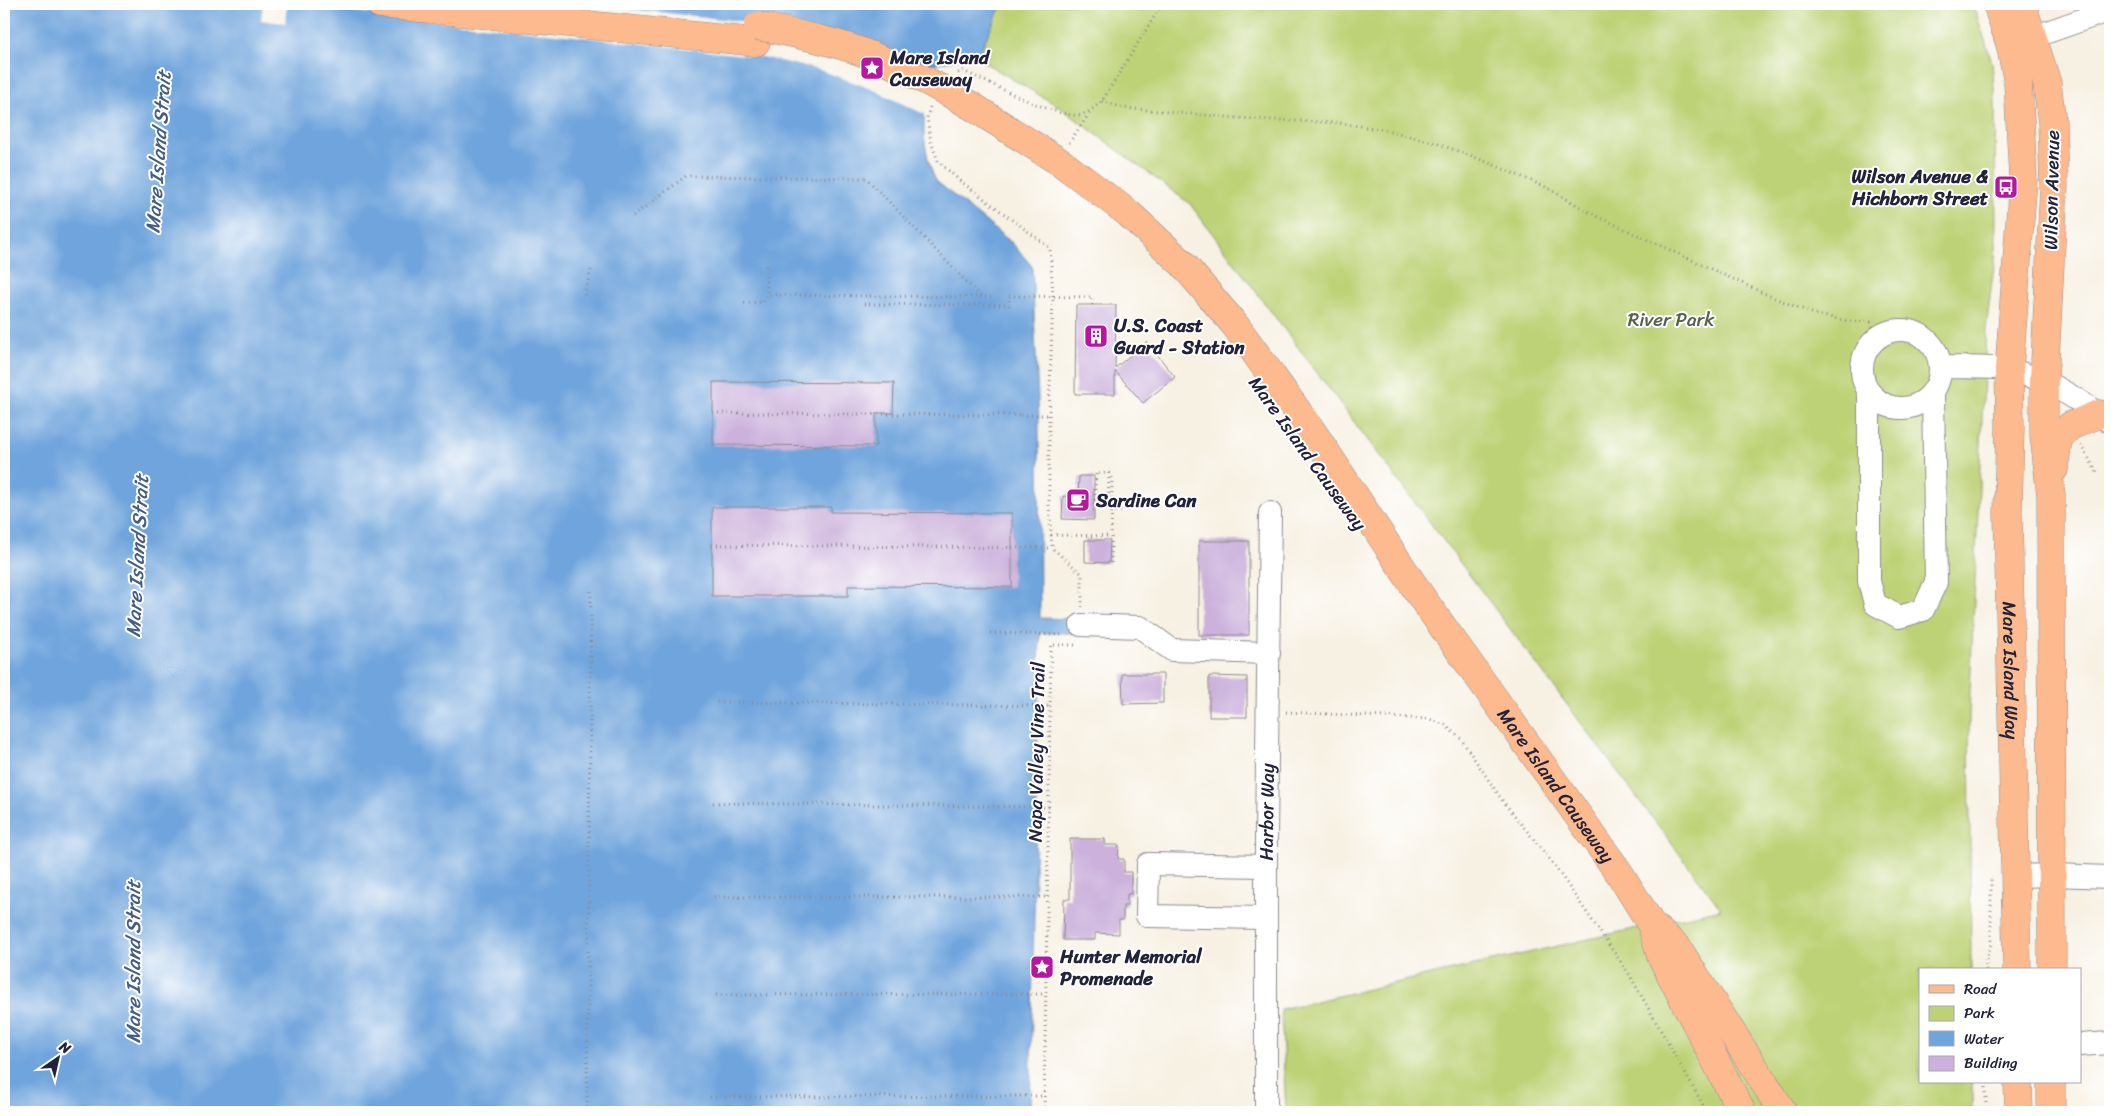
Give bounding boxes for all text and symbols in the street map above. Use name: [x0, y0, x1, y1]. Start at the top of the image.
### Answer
place label: Mare Island Causeway: [889, 41, 991, 96]
place icon: Mare Island Causeway: [859, 55, 885, 81]
water label: Mare Island Strait: [135, 67, 182, 234]
street label: Wilson Avenue: [2034, 130, 2069, 250]
place label: Wilson Avenue & Hichborn Street: [1851, 160, 1989, 215]
bus stop icon: Wilson Avenue & Hichborn Street: [1993, 174, 2019, 200]
park label: River Park: [1628, 303, 1715, 336]
place label: U.S. Coast Guard - Station: [1113, 309, 1245, 364]
building icon: U.S. Coast Guard - Station: [1083, 323, 1109, 349]
street label: Mare Island Causeway: [1240, 369, 1375, 538]
water label: Mare Island Strait: [116, 472, 159, 638]
place label: Sardine Can: [1095, 484, 1197, 517]
cafe icon: Sardine Can: [1065, 487, 1091, 513]
street label: Mare Island Way: [1993, 601, 2028, 740]
street label: Napa Valley Vine Trail: [1018, 661, 1055, 842]
street label: Mare Island Causeway: [1488, 701, 1623, 870]
street label: Harbor Way: [1250, 763, 1284, 861]
water label: Mare Island Strait: [116, 878, 151, 1043]
place label: Hunter Memorial Promenade: [1059, 940, 1202, 995]
place icon: Hunter Memorial Promenade: [1029, 954, 1055, 980]
legend: [1919, 968, 2082, 1084]
text: Road: [1964, 976, 1997, 1002]
text: Park: [1964, 1000, 1995, 1026]
text: Water: [1964, 1026, 2004, 1052]
north arrow: [32, 1034, 82, 1084]
text: N: [53, 1034, 76, 1061]
text: Building: [1964, 1050, 2018, 1076]

